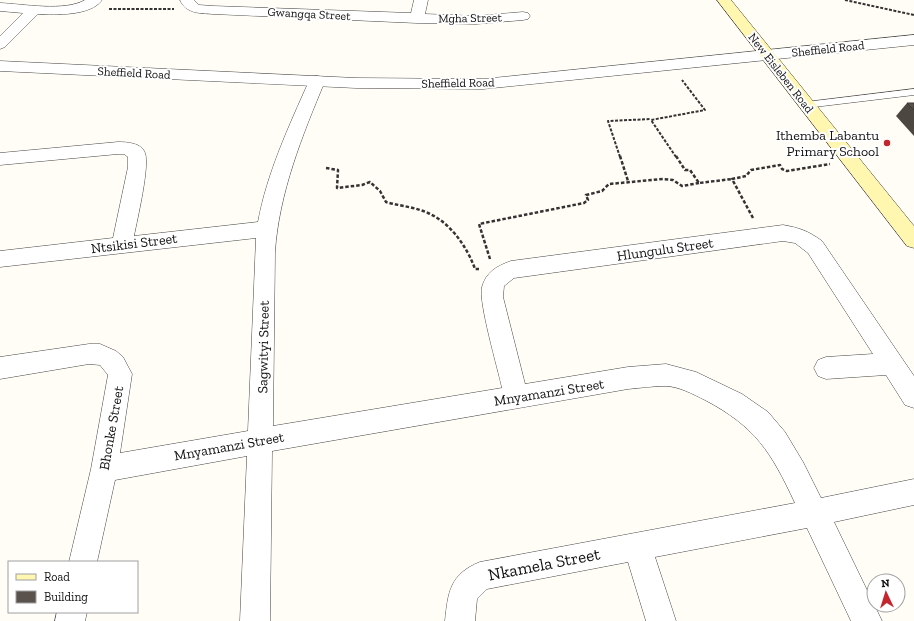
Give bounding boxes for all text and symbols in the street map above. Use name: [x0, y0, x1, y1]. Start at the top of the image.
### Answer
street label: Gwangqa Street: [267, 5, 351, 23]
street label: Mgha Street: [438, 10, 503, 26]
street label: New Eisleben Road: [745, 30, 817, 116]
street label: Sheffield Road: [791, 38, 865, 60]
street label: Sheffield Road: [97, 64, 171, 82]
street label: Sheffield Road: [421, 75, 495, 91]
place label: Ithemba Labantu Primary School: [776, 127, 879, 160]
marker: Ithemba Labantu Primary School: [882, 138, 892, 148]
street label: Ntsikisi Street: [90, 230, 179, 257]
street label: Hlungulu Street: [616, 234, 715, 265]
street label: Sagwityi Street: [254, 300, 273, 394]
street label: Mnyamanzi Street: [493, 375, 606, 410]
street label: Bhonke Street: [96, 384, 127, 471]
street label: Mnyamanzi Street: [173, 428, 286, 465]
street label: Nkamela Street: [486, 543, 602, 585]
legend: [8, 561, 138, 613]
text: Road: [44, 570, 70, 584]
north arrow: [866, 573, 906, 613]
text: N: [881, 577, 891, 590]
text: Building: [44, 590, 88, 604]

